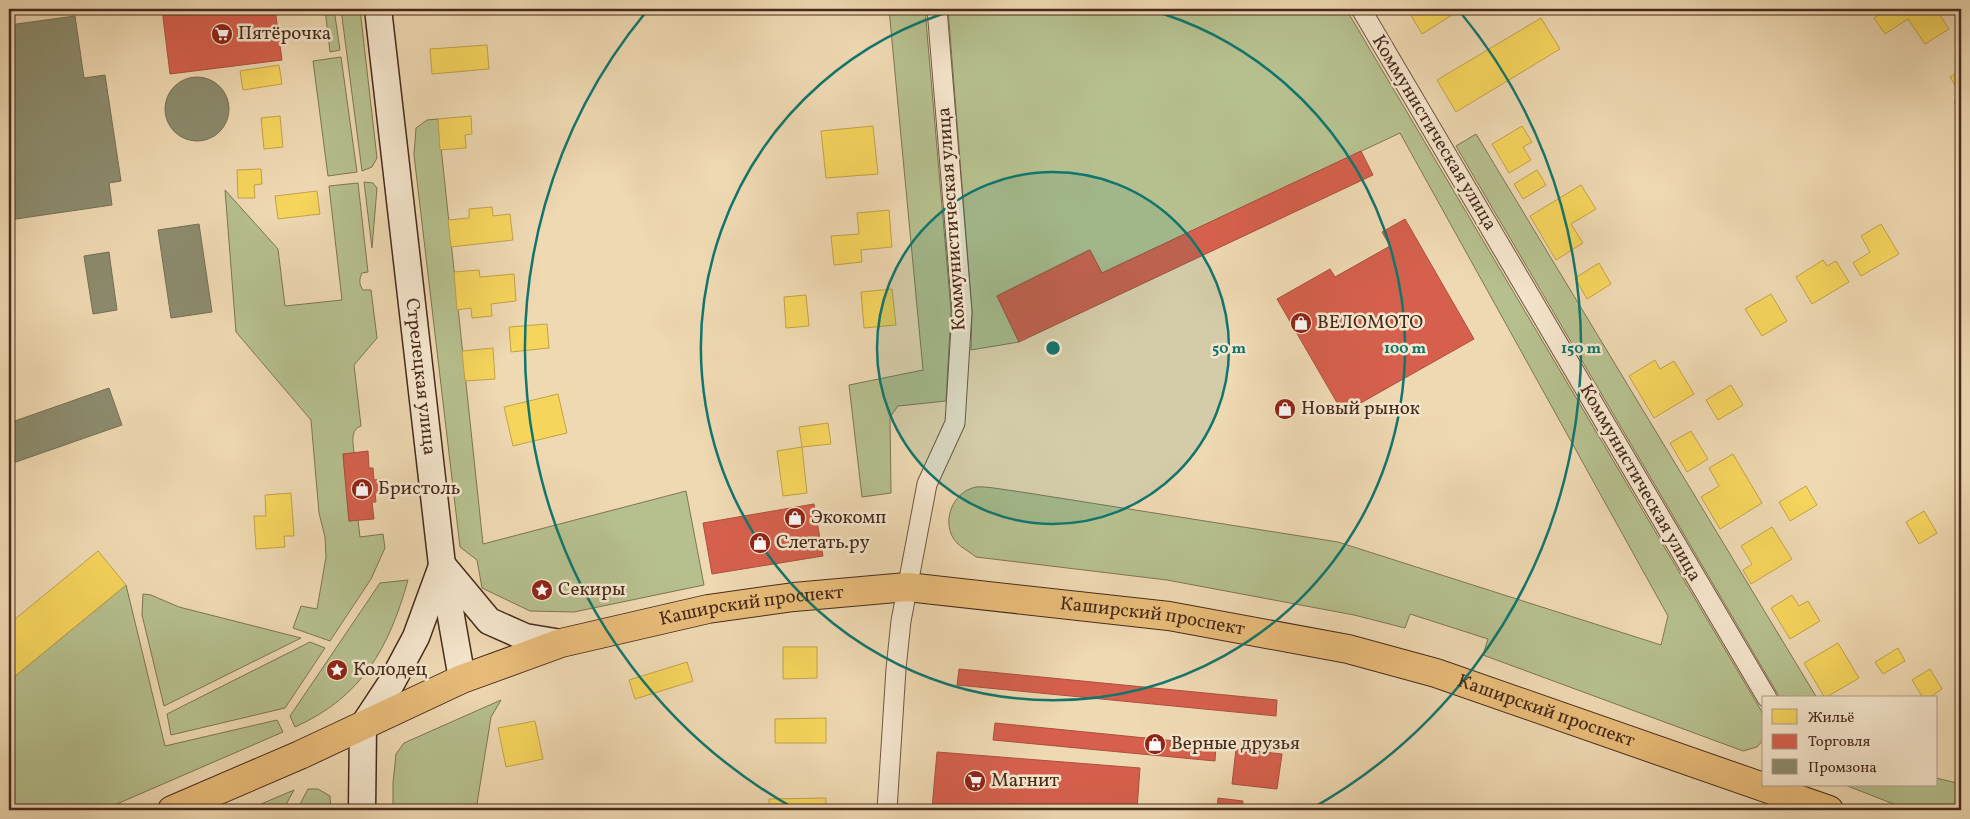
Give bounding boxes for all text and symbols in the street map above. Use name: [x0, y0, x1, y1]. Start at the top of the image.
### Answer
place label: Пятёрочка: [238, 21, 331, 47]
supermarket icon: Пятёрочка: [210, 22, 234, 46]
street label: Коммунистическая улица: [1365, 30, 1503, 236]
street label: Коммунистическая улица: [931, 106, 973, 332]
street label: Стрелецкая улица: [398, 297, 442, 457]
place label: ВЕЛОМОТО: [1317, 310, 1423, 336]
shop icon: ВЕЛОМОТО: [1289, 311, 1313, 335]
centre of rings: [1044, 339, 1062, 357]
text: 50 m: [1212, 339, 1246, 360]
text: 100 m: [1384, 339, 1427, 360]
text: 150 m: [1561, 339, 1601, 360]
street label: Коммунистическая улица: [1573, 379, 1707, 587]
place label: Новый рынок: [1301, 396, 1420, 422]
shop icon: Новый рынок: [1273, 397, 1297, 421]
place label: Бристоль: [378, 476, 460, 502]
shop icon: Бристоль: [350, 477, 374, 501]
place label: Экокомп: [811, 505, 886, 531]
shop icon: Экокомп: [783, 506, 807, 530]
place label: Слетать.ру: [776, 530, 870, 556]
shop icon: Слетать.ру: [748, 531, 772, 555]
place label: Секиры: [558, 577, 625, 603]
place icon: Секиры: [530, 578, 554, 602]
street label: Каширский проспект: [657, 580, 845, 633]
street label: Каширский проспект: [1059, 591, 1247, 643]
place label: Колодец: [353, 657, 427, 683]
place icon: Колодец: [325, 658, 349, 682]
street label: Каширский проспект: [1454, 668, 1639, 754]
legend: [1762, 696, 1938, 786]
text: Жильё: [1808, 708, 1854, 729]
place label: Верные друзья: [1171, 731, 1300, 757]
shop icon: Верные друзья: [1143, 732, 1167, 756]
text: Торговля: [1808, 732, 1870, 753]
text: Промзона: [1808, 758, 1877, 779]
place label: Магнит: [991, 768, 1059, 794]
supermarket icon: Магнит: [963, 769, 987, 793]

